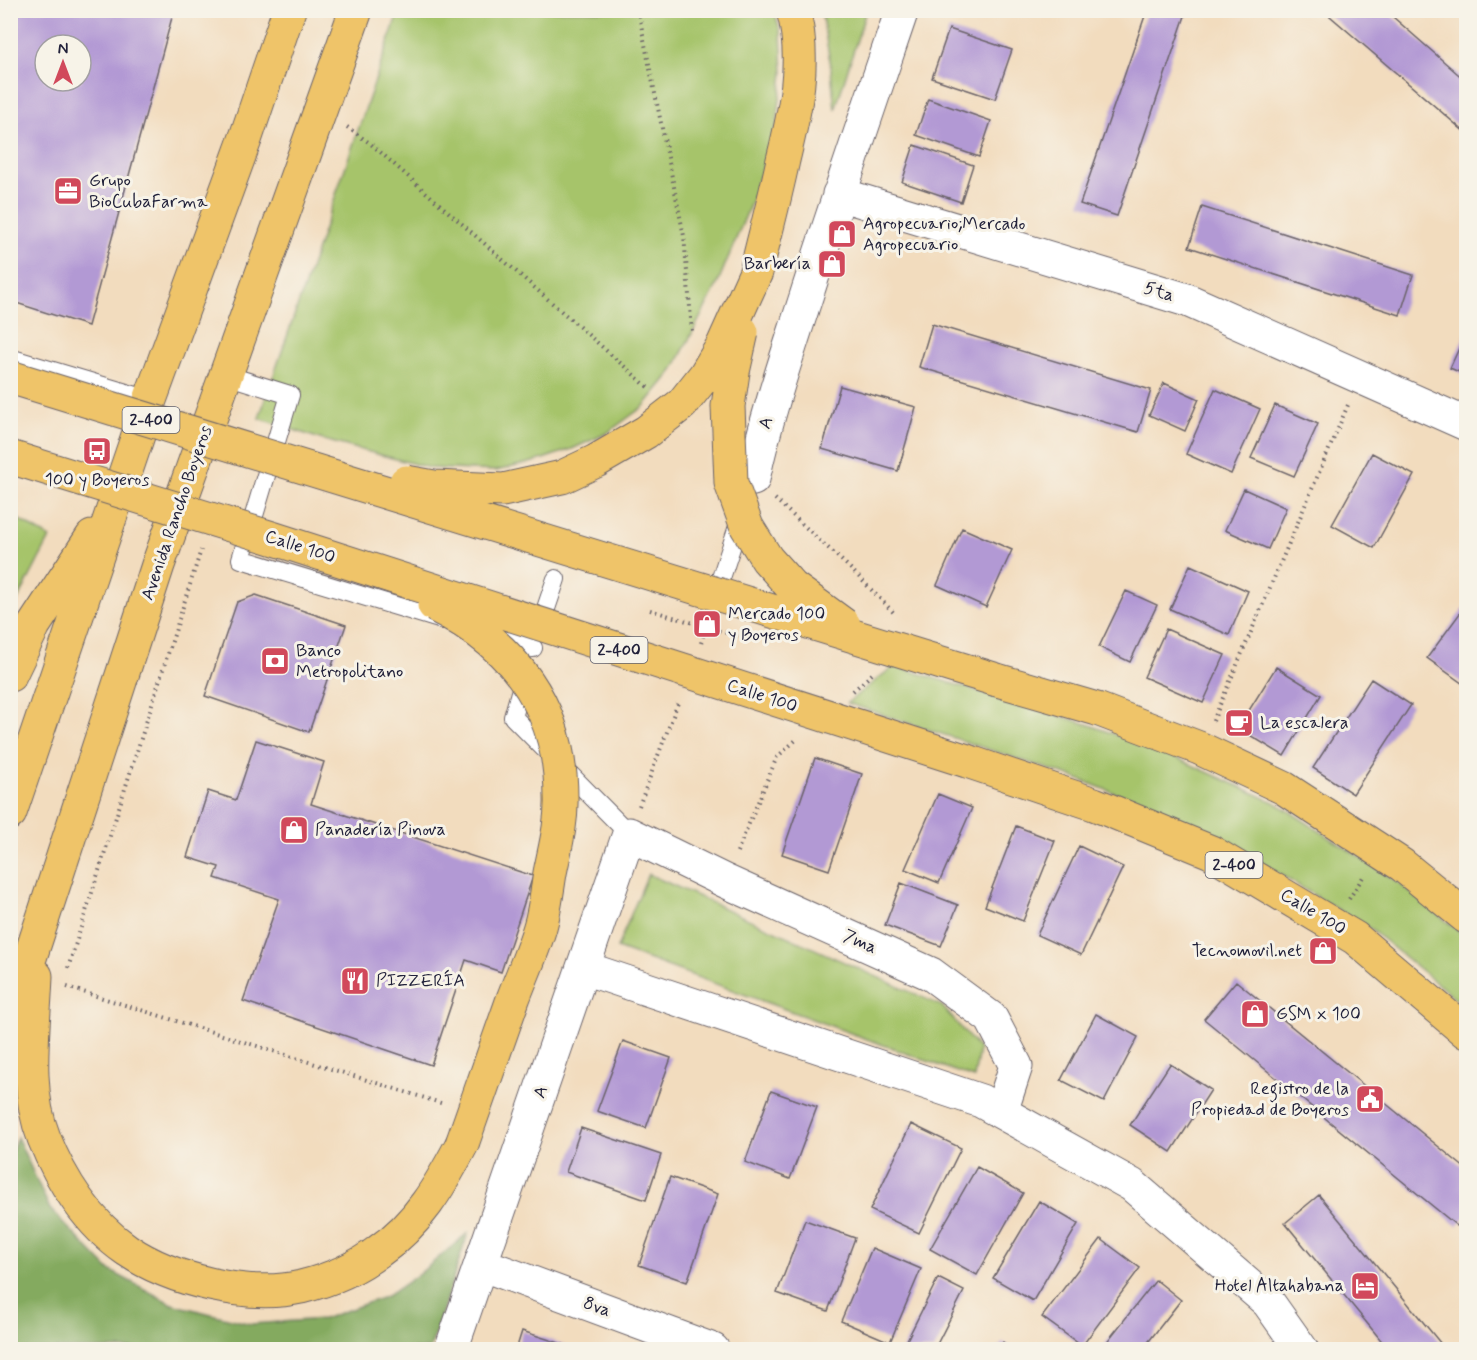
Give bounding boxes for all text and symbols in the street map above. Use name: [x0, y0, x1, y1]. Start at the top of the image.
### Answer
north arrow: [33, 33, 93, 93]
text: N: [58, 39, 68, 60]
place label: Grupo BioCubaFarma: [89, 169, 208, 214]
office icon: Grupo BioCubaFarma: [52, 175, 84, 207]
place label: Agropecuario;Mercado Agropecuario: [863, 212, 1026, 257]
shop icon: Agropecuario;Mercado Agropecuario: [826, 218, 858, 250]
shop icon: Barbería: [816, 248, 848, 280]
place label: Barbería: [744, 252, 811, 276]
street label: 5ta: [1141, 276, 1177, 308]
road number: 2-400: [122, 407, 180, 433]
street label: A: [753, 414, 779, 432]
street label: Avenida Rancho Boyeros: [136, 422, 218, 604]
bus stop icon: 100 y Boyeros: [81, 435, 113, 467]
place label: 100 y Boyeros: [45, 468, 149, 492]
street label: Calle 100: [262, 524, 338, 570]
place label: Mercado 100 y Boyeros: [728, 602, 825, 647]
shop icon: Mercado 100 y Boyeros: [691, 608, 723, 640]
road number: 2-400: [590, 637, 648, 663]
place label: Banco Metropolitano: [296, 639, 403, 684]
bank icon: Banco Metropolitano: [259, 645, 291, 677]
street label: Calle 100: [724, 673, 800, 719]
cafe icon: La escalera: [1223, 707, 1255, 739]
place label: La escalera: [1260, 711, 1349, 735]
shop icon: Panadería Pinova: [278, 814, 310, 846]
place label: Panadería Pinova: [315, 818, 446, 842]
road number: 2-400: [1206, 852, 1262, 878]
street label: Calle 100: [1276, 883, 1350, 941]
street label: 7ma: [839, 924, 881, 960]
shop icon: Tecnomovil.net: [1307, 935, 1339, 967]
place label: Tecnomovil.net: [1192, 939, 1302, 963]
restaurant icon: PIZZERÍA: [339, 965, 371, 997]
place label: PIZZERÍA: [376, 969, 465, 993]
shop icon: GSM x 100: [1239, 998, 1271, 1030]
place label: GSM x 100: [1276, 1002, 1361, 1026]
place label: Registro de la Propiedad de Boyeros: [1191, 1077, 1349, 1122]
street label: A: [528, 1083, 554, 1101]
public building icon: Registro de la Propiedad de Boyeros: [1354, 1083, 1386, 1115]
hotel icon: Hotel Altahabana: [1349, 1270, 1381, 1302]
place label: Hotel Altahabana: [1215, 1274, 1344, 1298]
street label: 8va: [580, 1291, 614, 1323]

